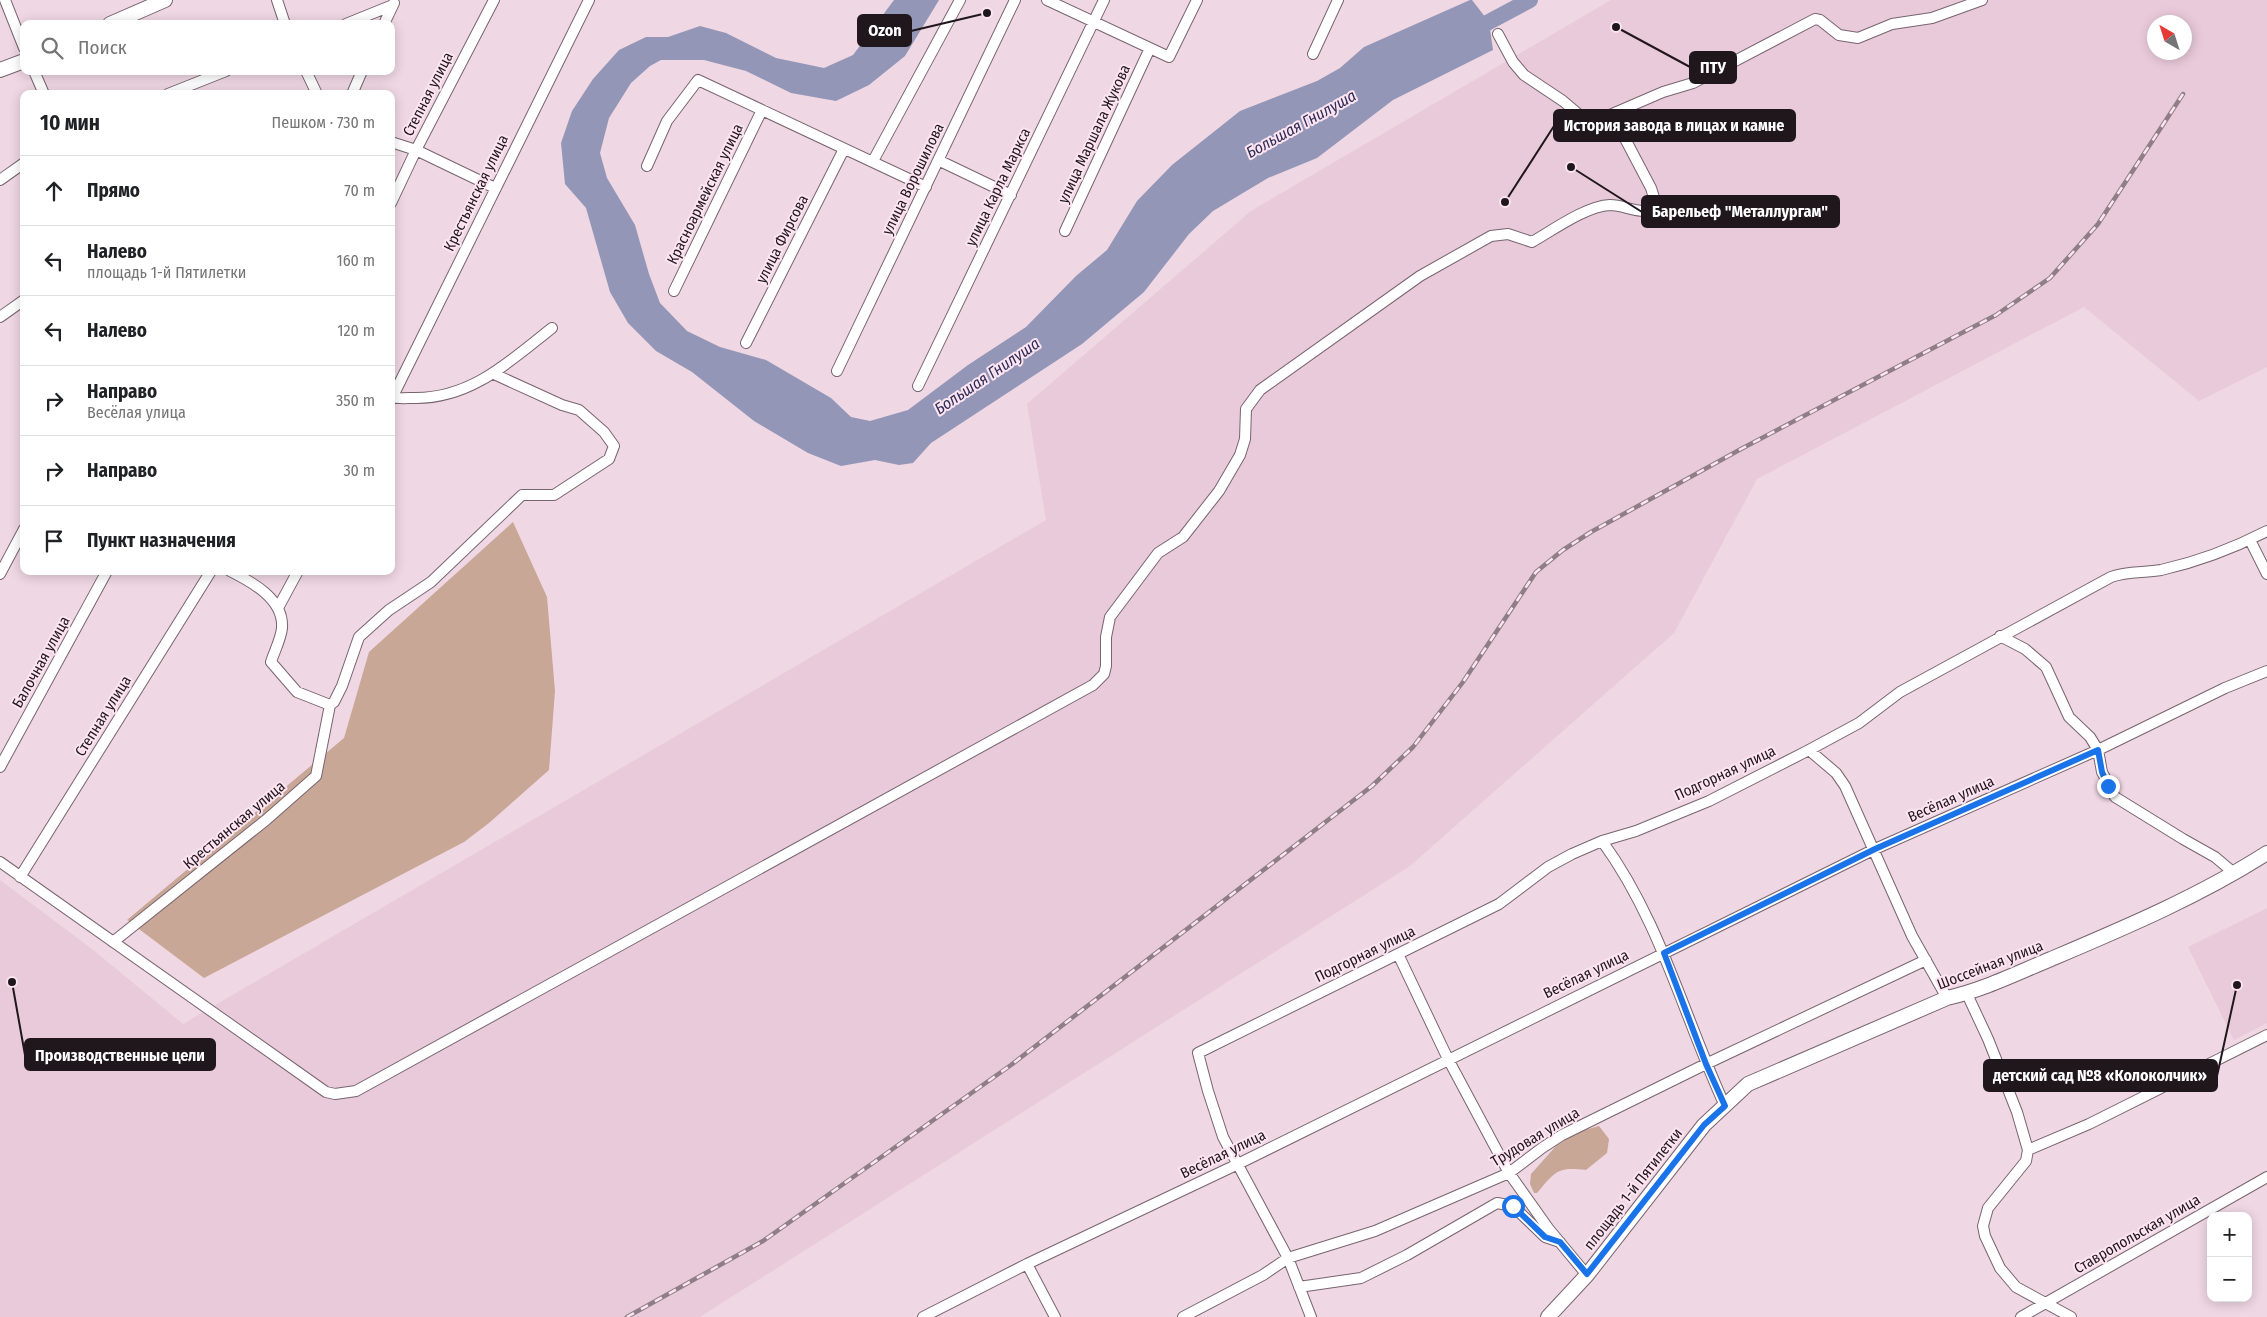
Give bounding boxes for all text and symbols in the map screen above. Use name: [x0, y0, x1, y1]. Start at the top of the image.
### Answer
callout: Ozon: [858, 15, 911, 46]
north arrow: [2147, 15, 2192, 60]
search box: [20, 20, 395, 75]
text: Ozon: [868, 21, 902, 40]
icon: search: [38, 34, 66, 62]
text: Поиск: [78, 36, 127, 59]
street label: Степная улица: [399, 49, 457, 139]
callout: ПТУ: [1690, 52, 1736, 83]
text: ПТУ: [1700, 58, 1727, 77]
street label: улица Маршала Жукова: [1054, 62, 1134, 206]
water label: Большая Гнилуша: [1243, 86, 1359, 162]
text: 10 мин: [40, 110, 100, 136]
callout: История завода в лицах и камне: [1554, 110, 1795, 141]
text: Пешком · 730 m: [272, 113, 375, 132]
text: История завода в лицах и камне: [1564, 116, 1784, 135]
street label: улица Ворошилова: [878, 120, 948, 238]
street label: Красноармейская улица: [663, 121, 747, 267]
street label: улица Карла Маркса: [962, 125, 1034, 249]
street label: Крестьянская улица: [440, 132, 512, 254]
icon: ahead: [40, 177, 68, 205]
text: Прямо: [87, 179, 140, 202]
text: 70 m: [344, 181, 375, 200]
street label: улица Фирсова: [752, 192, 812, 286]
callout: Барельеф "Металлургам": [1642, 196, 1839, 227]
text: Барельеф "Металлургам": [1652, 202, 1828, 221]
text: Налево: [87, 240, 147, 263]
icon: left: [40, 247, 68, 275]
text: 160 m: [336, 251, 375, 270]
text: площадь 1-й Пятилетки: [87, 263, 246, 282]
icon: left: [40, 317, 68, 345]
text: Налево: [87, 319, 147, 342]
text: 120 m: [337, 321, 375, 340]
water label: Большая Гнилуша: [931, 334, 1043, 418]
text: Направо: [87, 380, 157, 403]
icon: right: [40, 387, 68, 415]
text: 350 m: [336, 391, 375, 410]
text: Весёлая улица: [87, 403, 186, 422]
icon: right: [40, 457, 68, 485]
text: Направо: [87, 459, 157, 482]
text: 30 m: [343, 461, 375, 480]
icon: arrive: [40, 527, 68, 555]
text: Пункт назначения: [87, 529, 236, 552]
street label: Балочная улица: [8, 613, 74, 711]
street label: Степная улица: [71, 672, 135, 760]
street label: Подгорная улица: [1672, 742, 1778, 804]
street label: Весёлая улица: [1905, 772, 1997, 826]
route end: [2097, 775, 2120, 798]
street label: Крестьянская улица: [179, 777, 289, 873]
street label: Подгорная улица: [1312, 922, 1418, 986]
street label: Шоссейная улица: [1935, 937, 2045, 993]
street label: Весёлая улица: [1540, 946, 1632, 1002]
callout: Производственные цели: [25, 1039, 215, 1070]
text: Производственные цели: [35, 1046, 205, 1065]
callout: детский сад №8 «Колоколчик»: [1984, 1060, 2217, 1091]
text: детский сад №8 «Колоколчик»: [1992, 1066, 2207, 1085]
street label: Трудовая улица: [1487, 1104, 1583, 1170]
street label: площадь 1-й Пятилетки: [1580, 1125, 1686, 1253]
street label: Весёлая улица: [1177, 1126, 1269, 1182]
street label: Ставропольская улица: [2071, 1191, 2203, 1277]
route start: [1502, 1195, 1525, 1218]
map controls: [2207, 1212, 2252, 1302]
button: +: [2207, 1212, 2252, 1257]
button: −: [2207, 1257, 2252, 1302]

